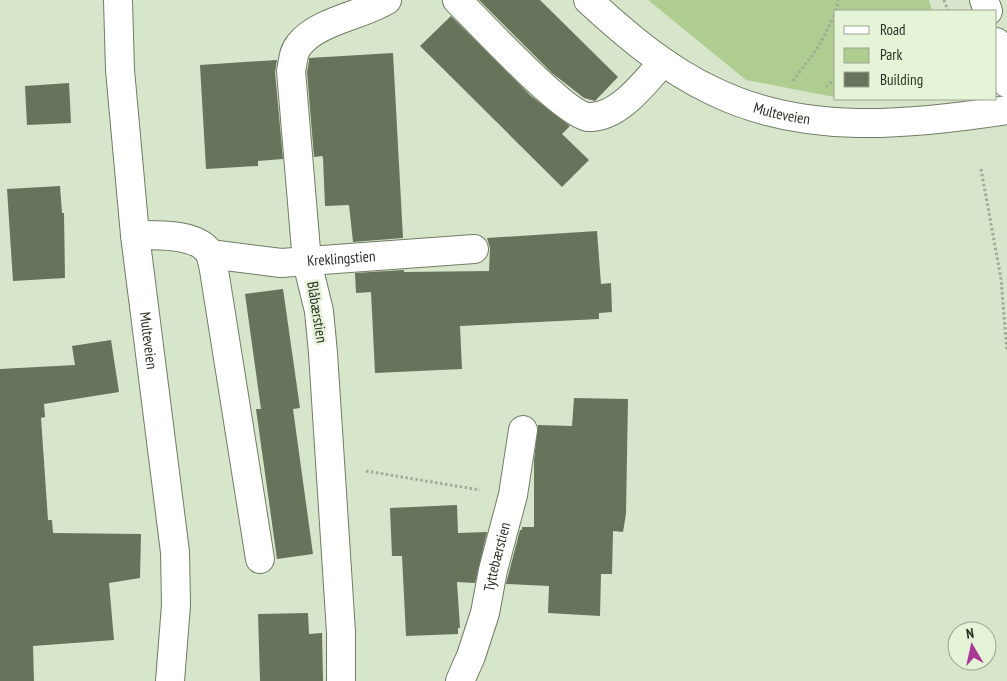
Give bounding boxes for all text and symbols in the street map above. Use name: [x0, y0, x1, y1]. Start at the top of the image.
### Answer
legend: [834, 10, 997, 100]
text: Road: [880, 20, 906, 39]
text: Park: [880, 45, 902, 64]
text: Building: [880, 70, 923, 89]
street label: Multeveien: [751, 98, 811, 128]
street label: Kreklingstien: [306, 246, 376, 270]
street label: Blåbærstien: [303, 280, 332, 344]
street label: Multeveien: [136, 311, 162, 370]
street label: Tyttebærstien: [479, 520, 514, 593]
north arrow: [947, 621, 997, 671]
text: N: [965, 624, 975, 643]

